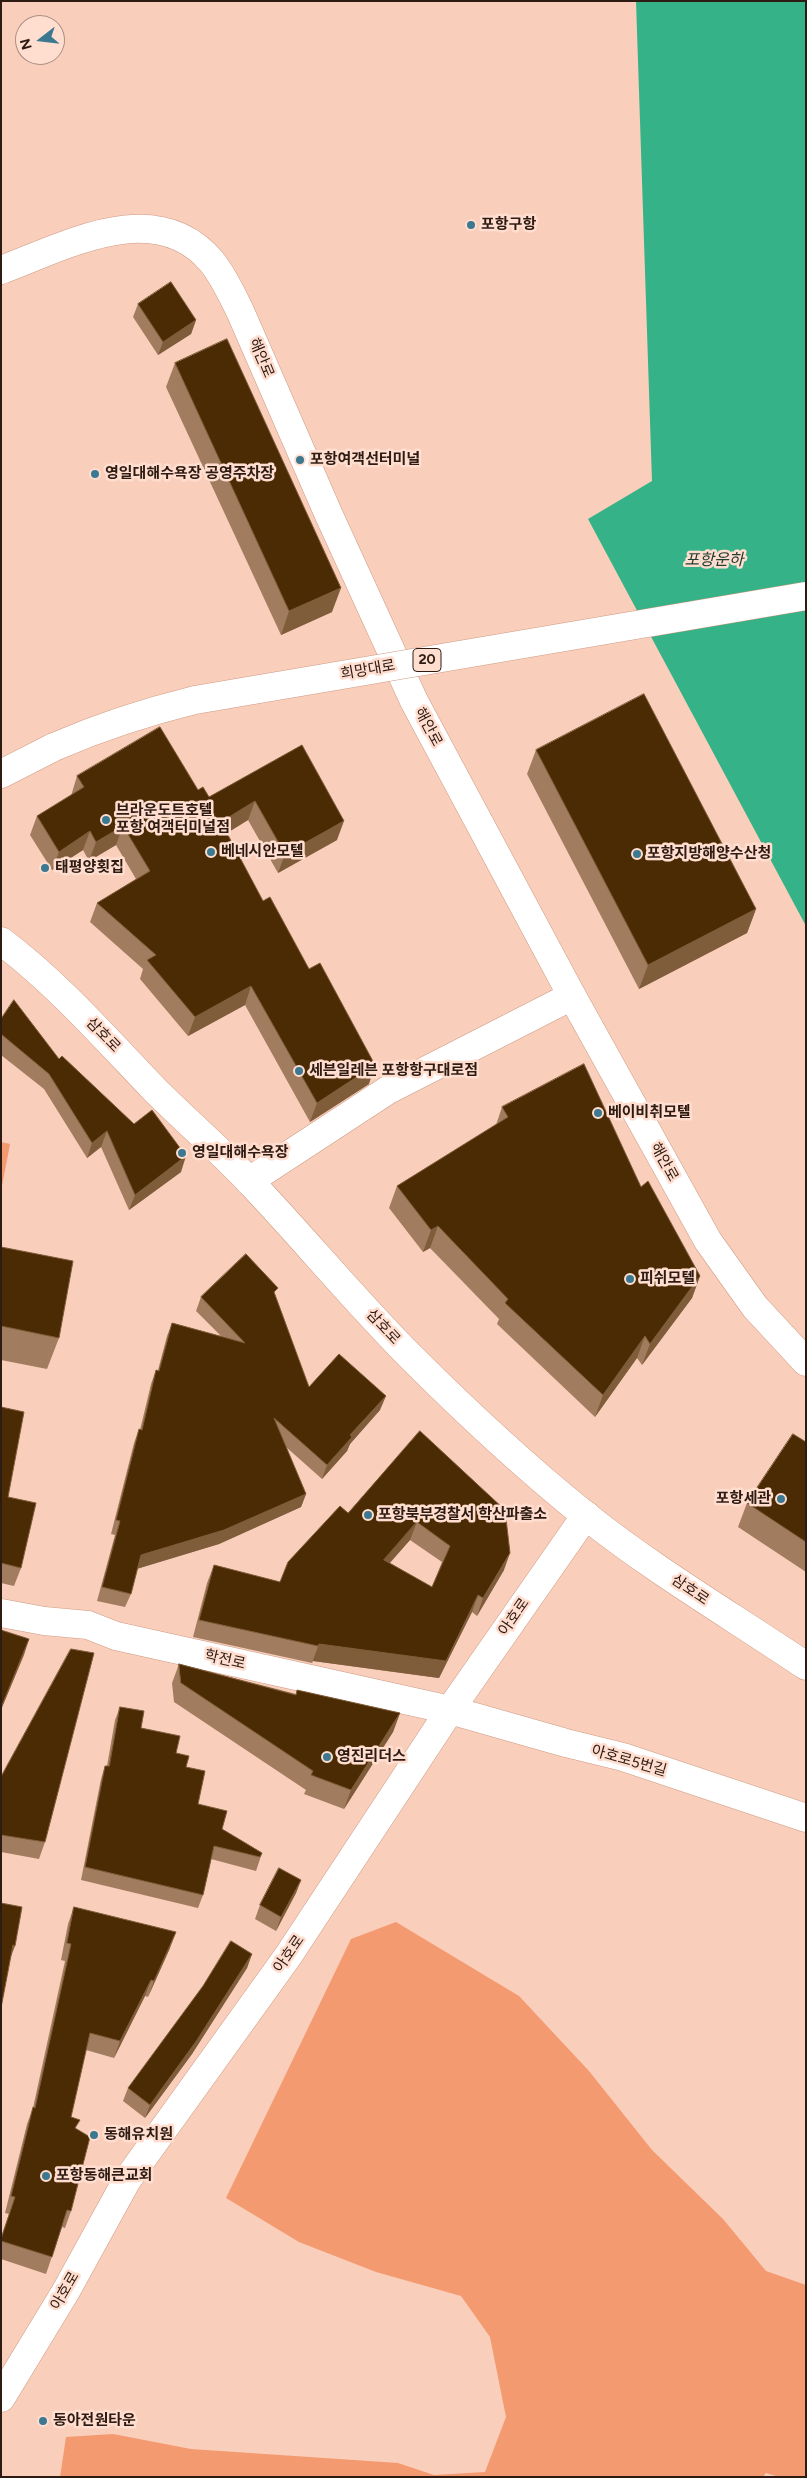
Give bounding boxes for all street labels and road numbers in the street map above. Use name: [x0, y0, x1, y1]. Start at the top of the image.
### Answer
street label: 해안로: [245, 335, 277, 381]
road number: 20: [413, 648, 441, 672]
street label: 희망대로: [339, 656, 397, 684]
street label: 해안로: [410, 704, 446, 750]
street label: 삼호로: [82, 1014, 124, 1056]
street label: 해안로: [646, 1140, 682, 1184]
street label: 삼호로: [362, 1306, 404, 1348]
street label: 삼호로: [668, 1571, 712, 1609]
street label: 아호로: [495, 1595, 533, 1639]
street label: 학전로: [203, 1647, 247, 1673]
street label: 아호로5번길: [589, 1742, 669, 1780]
street label: 아호로: [270, 1932, 308, 1976]
street label: 아호로: [47, 2269, 83, 2313]

